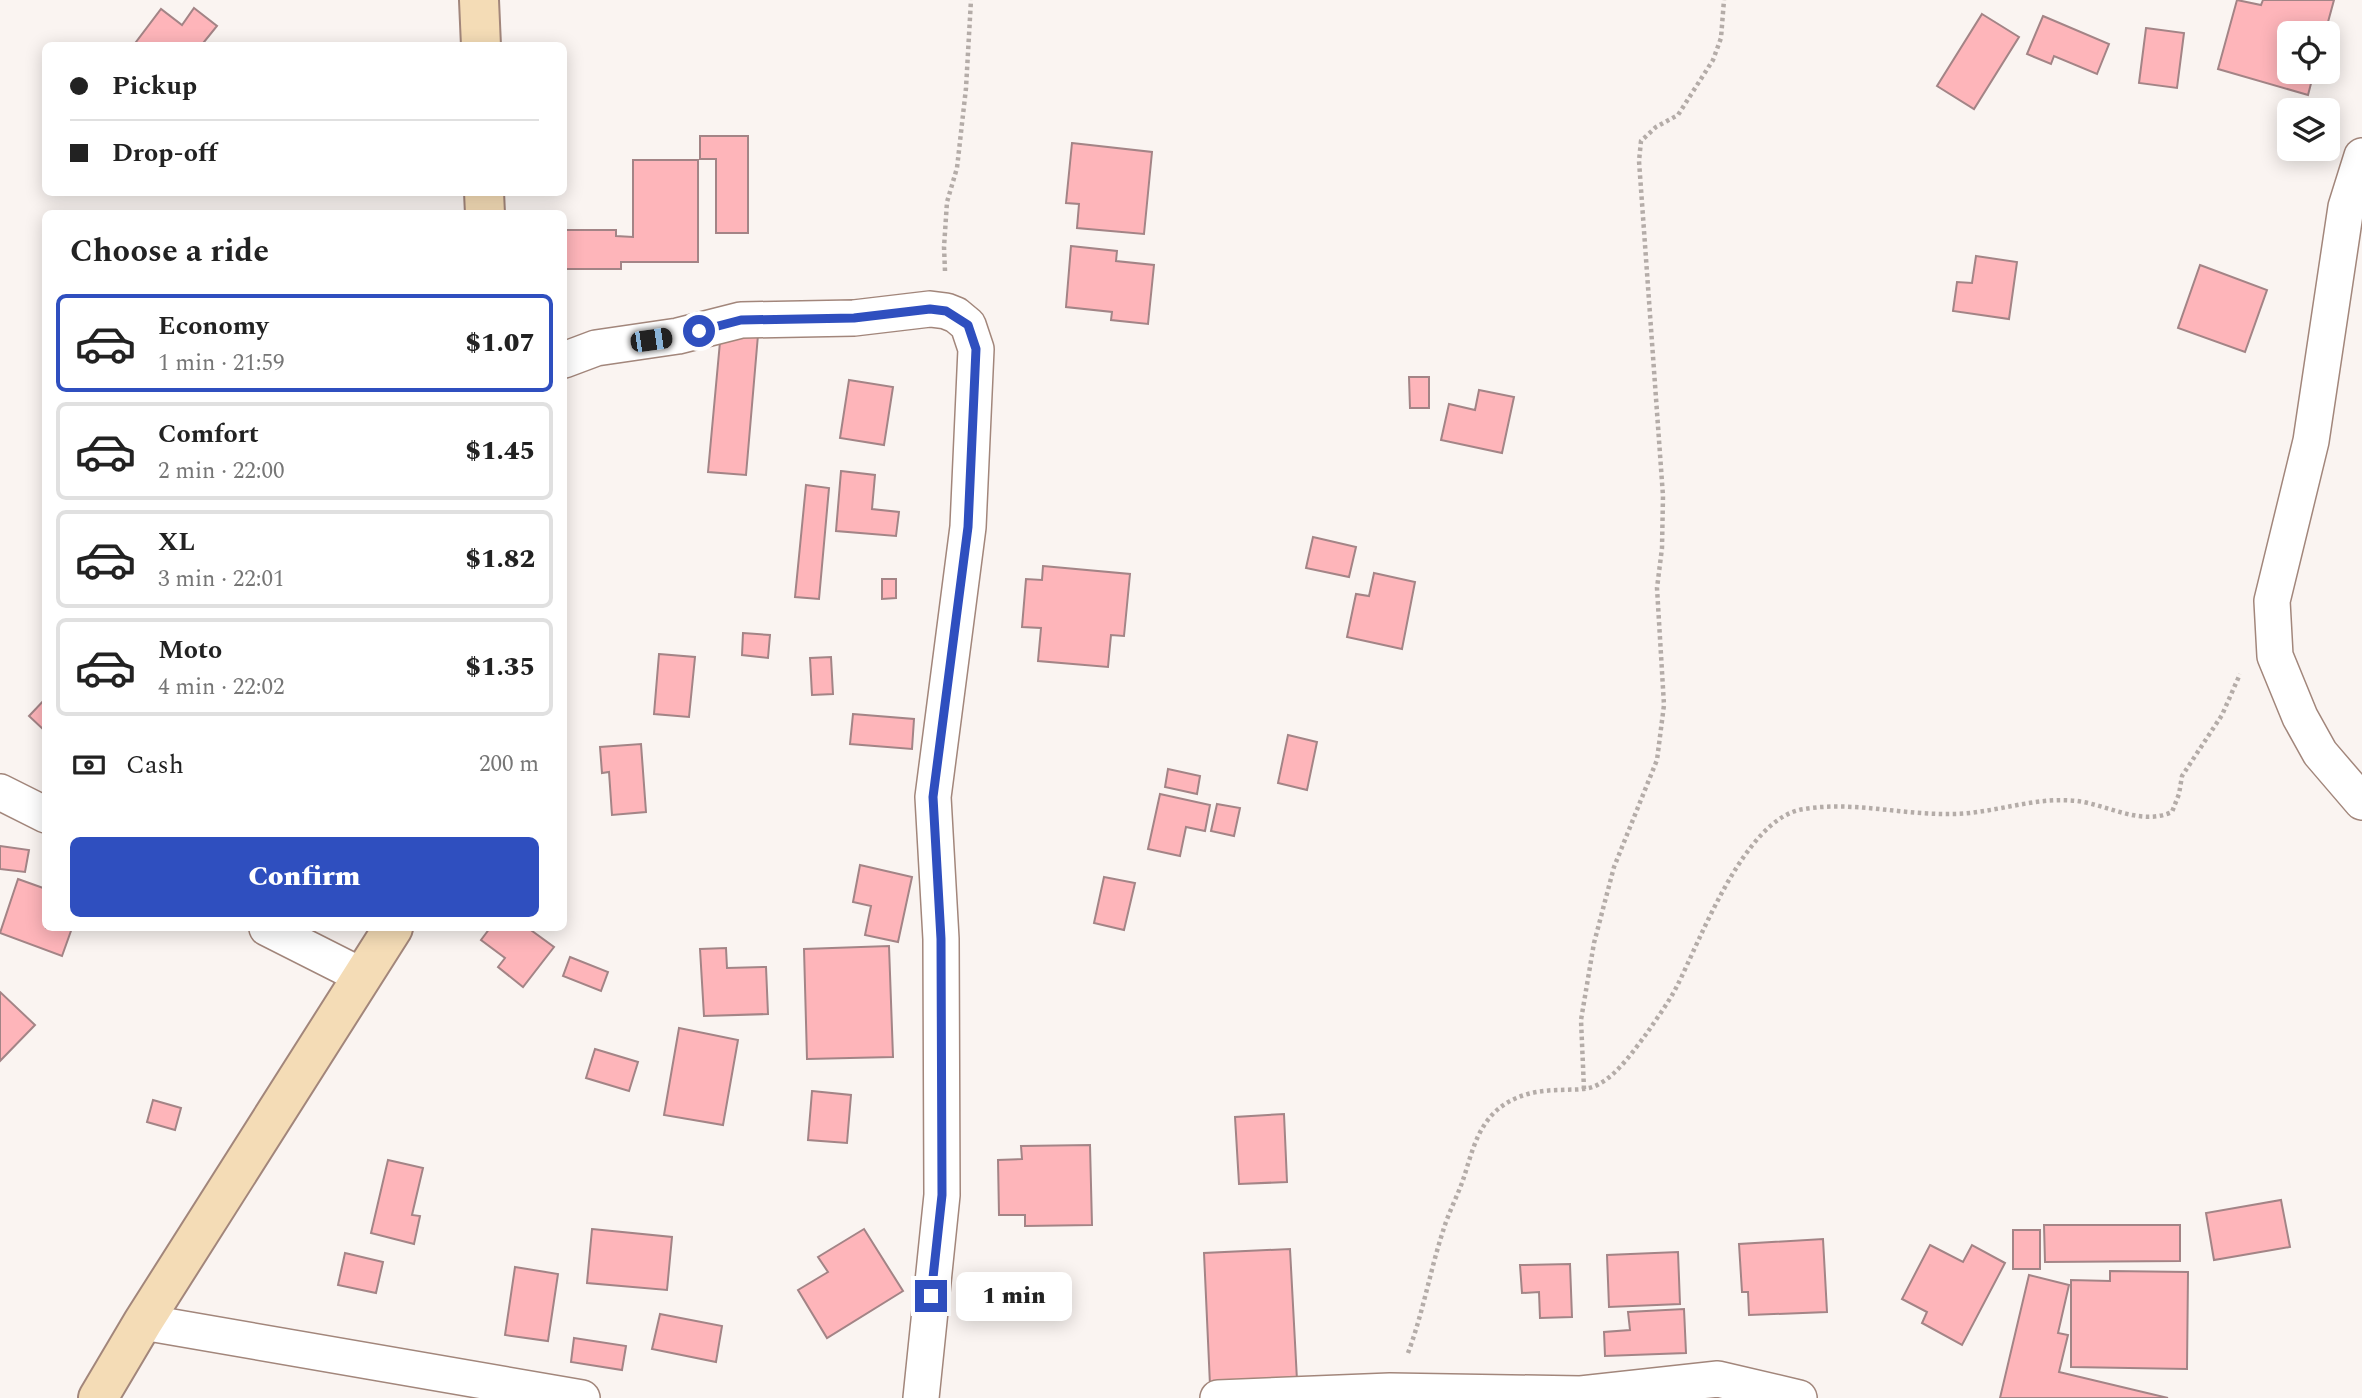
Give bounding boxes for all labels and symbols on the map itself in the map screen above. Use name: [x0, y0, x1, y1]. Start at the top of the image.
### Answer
route start: [683, 315, 715, 347]
car: [629, 327, 674, 353]
callout: 1 min: [956, 1272, 1071, 1320]
route end: [915, 1280, 947, 1312]

